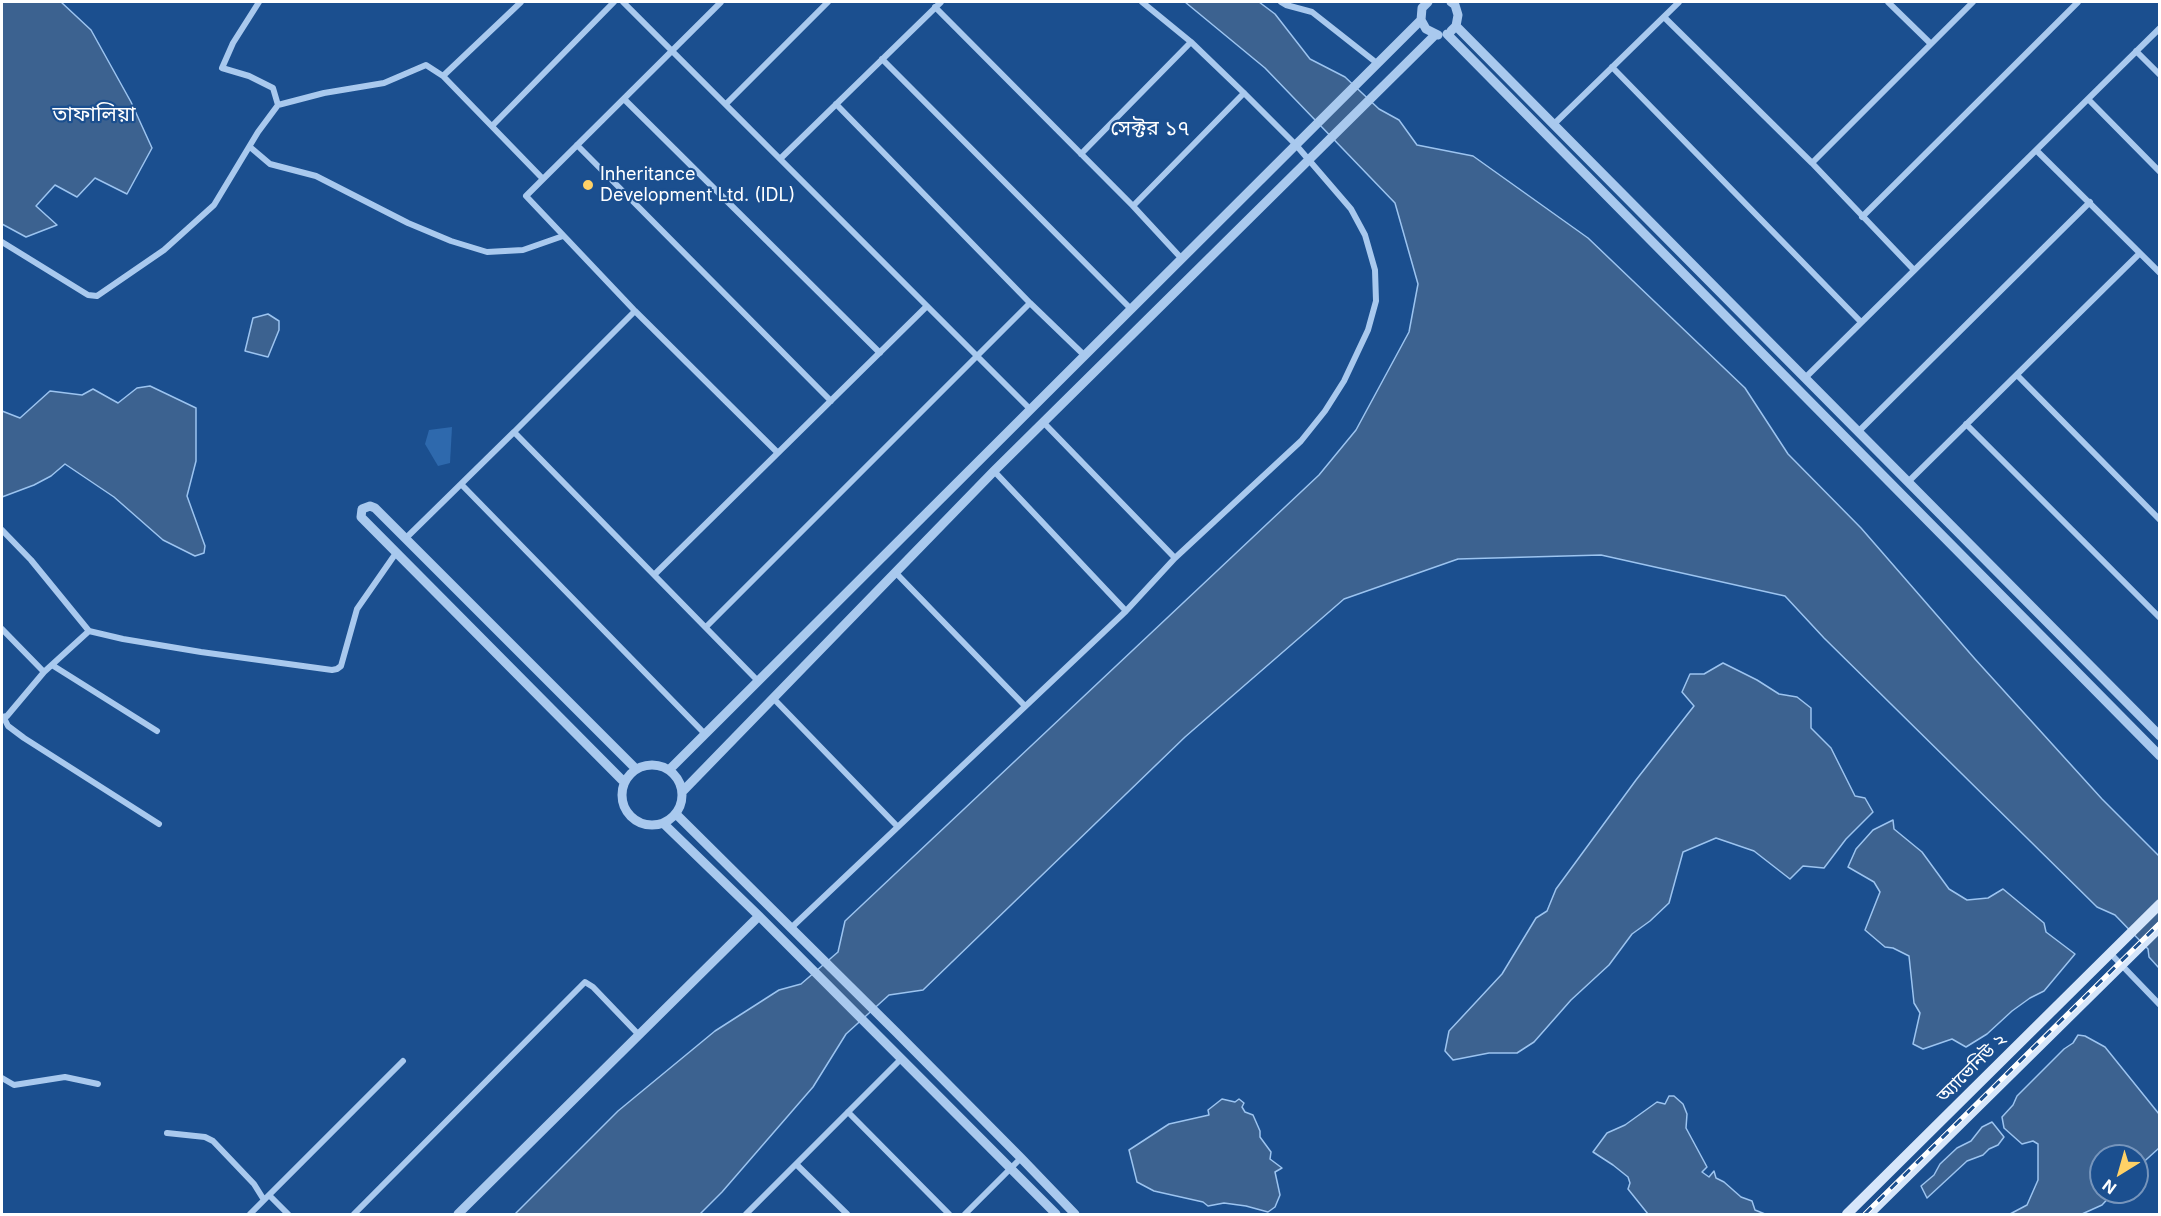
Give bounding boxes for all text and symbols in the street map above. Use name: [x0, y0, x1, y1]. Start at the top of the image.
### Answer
district label: তাফালিয়া: [52, 102, 136, 128]
district label: সেক্টর ১৭: [1110, 116, 1190, 142]
place label: Inheritance Development Ltd. (IDL): [600, 164, 795, 207]
marker: Inheritance Development Ltd. (IDL): [581, 178, 595, 192]
street label: অ্যাভেনিউ ২: [1933, 1029, 2011, 1107]
north arrow: [2089, 1144, 2149, 1204]
text: N: [2098, 1175, 2120, 1198]

